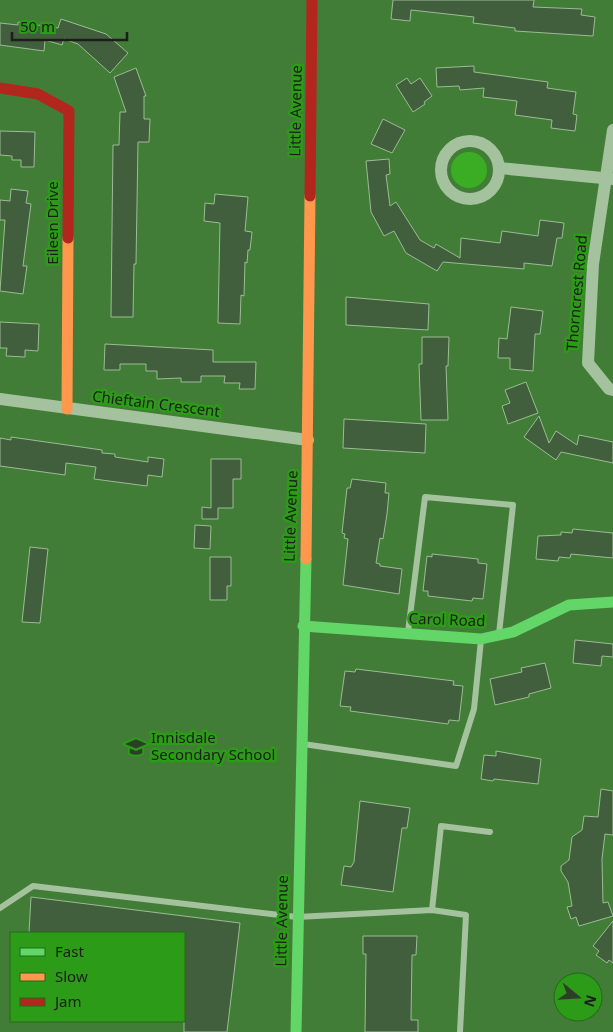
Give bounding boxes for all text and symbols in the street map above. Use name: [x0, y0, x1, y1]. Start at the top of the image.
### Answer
scale bar: [12, 10, 128, 42]
text: 50 m: [20, 16, 55, 36]
street label: Little Avenue: [284, 65, 306, 157]
street label: Eileen Drive: [42, 181, 62, 265]
street label: Thorncrest Road: [561, 234, 591, 352]
street label: Chieftain Crescent: [91, 385, 222, 421]
street label: Little Avenue: [278, 470, 302, 562]
street label: Carol Road: [408, 608, 486, 630]
place label: Innisdale Secondary School: [151, 727, 275, 764]
school or university icon: Innisdale Secondary School: [125, 736, 147, 758]
street label: Little Avenue: [270, 875, 292, 967]
legend: [10, 932, 185, 1022]
text: Fast: [55, 941, 84, 961]
text: Slow: [55, 966, 88, 986]
north arrow: [553, 972, 603, 1022]
text: Jam: [53, 991, 82, 1011]
text: N: [580, 993, 602, 1010]

